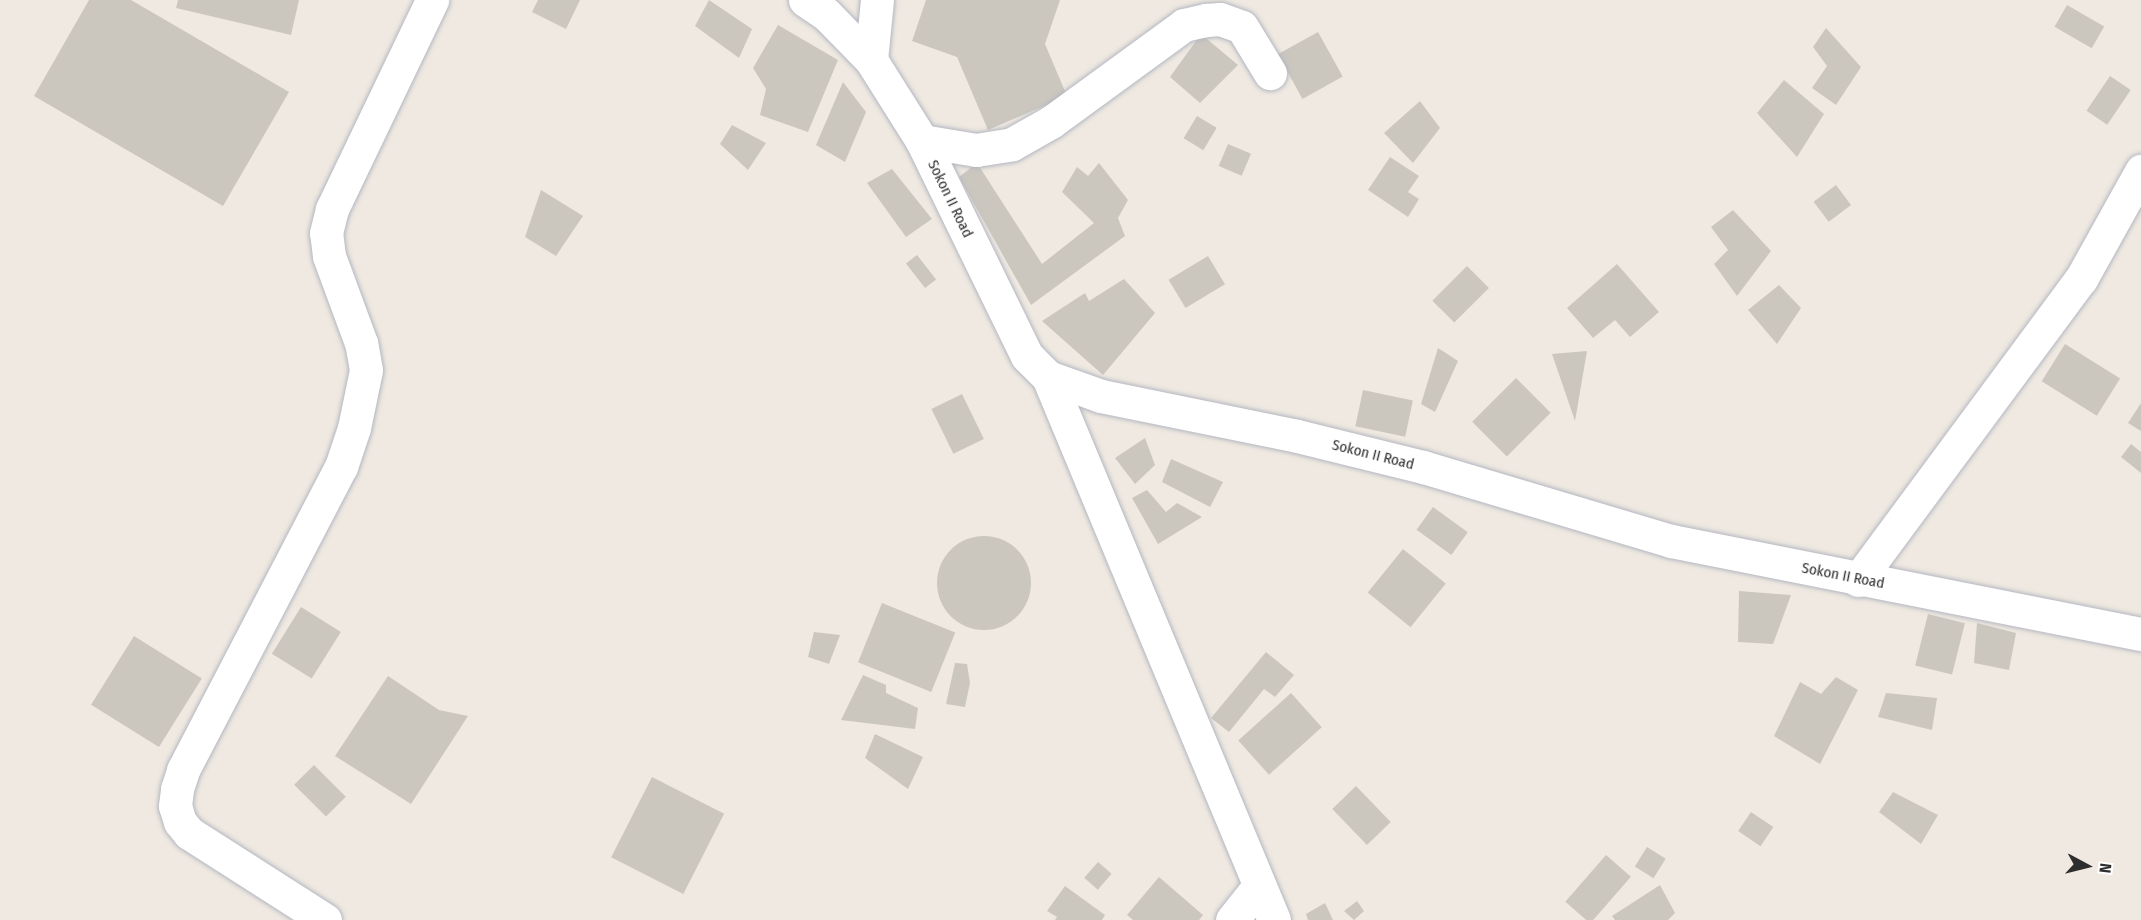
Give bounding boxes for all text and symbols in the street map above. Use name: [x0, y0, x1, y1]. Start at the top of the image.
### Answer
street label: Sokon II Road: [924, 157, 976, 241]
street label: Sokon II Road: [1330, 436, 1416, 474]
street label: Sokon II Road: [1800, 559, 1886, 593]
north arrow: [2057, 836, 2117, 896]
text: N: [2095, 862, 2115, 874]

